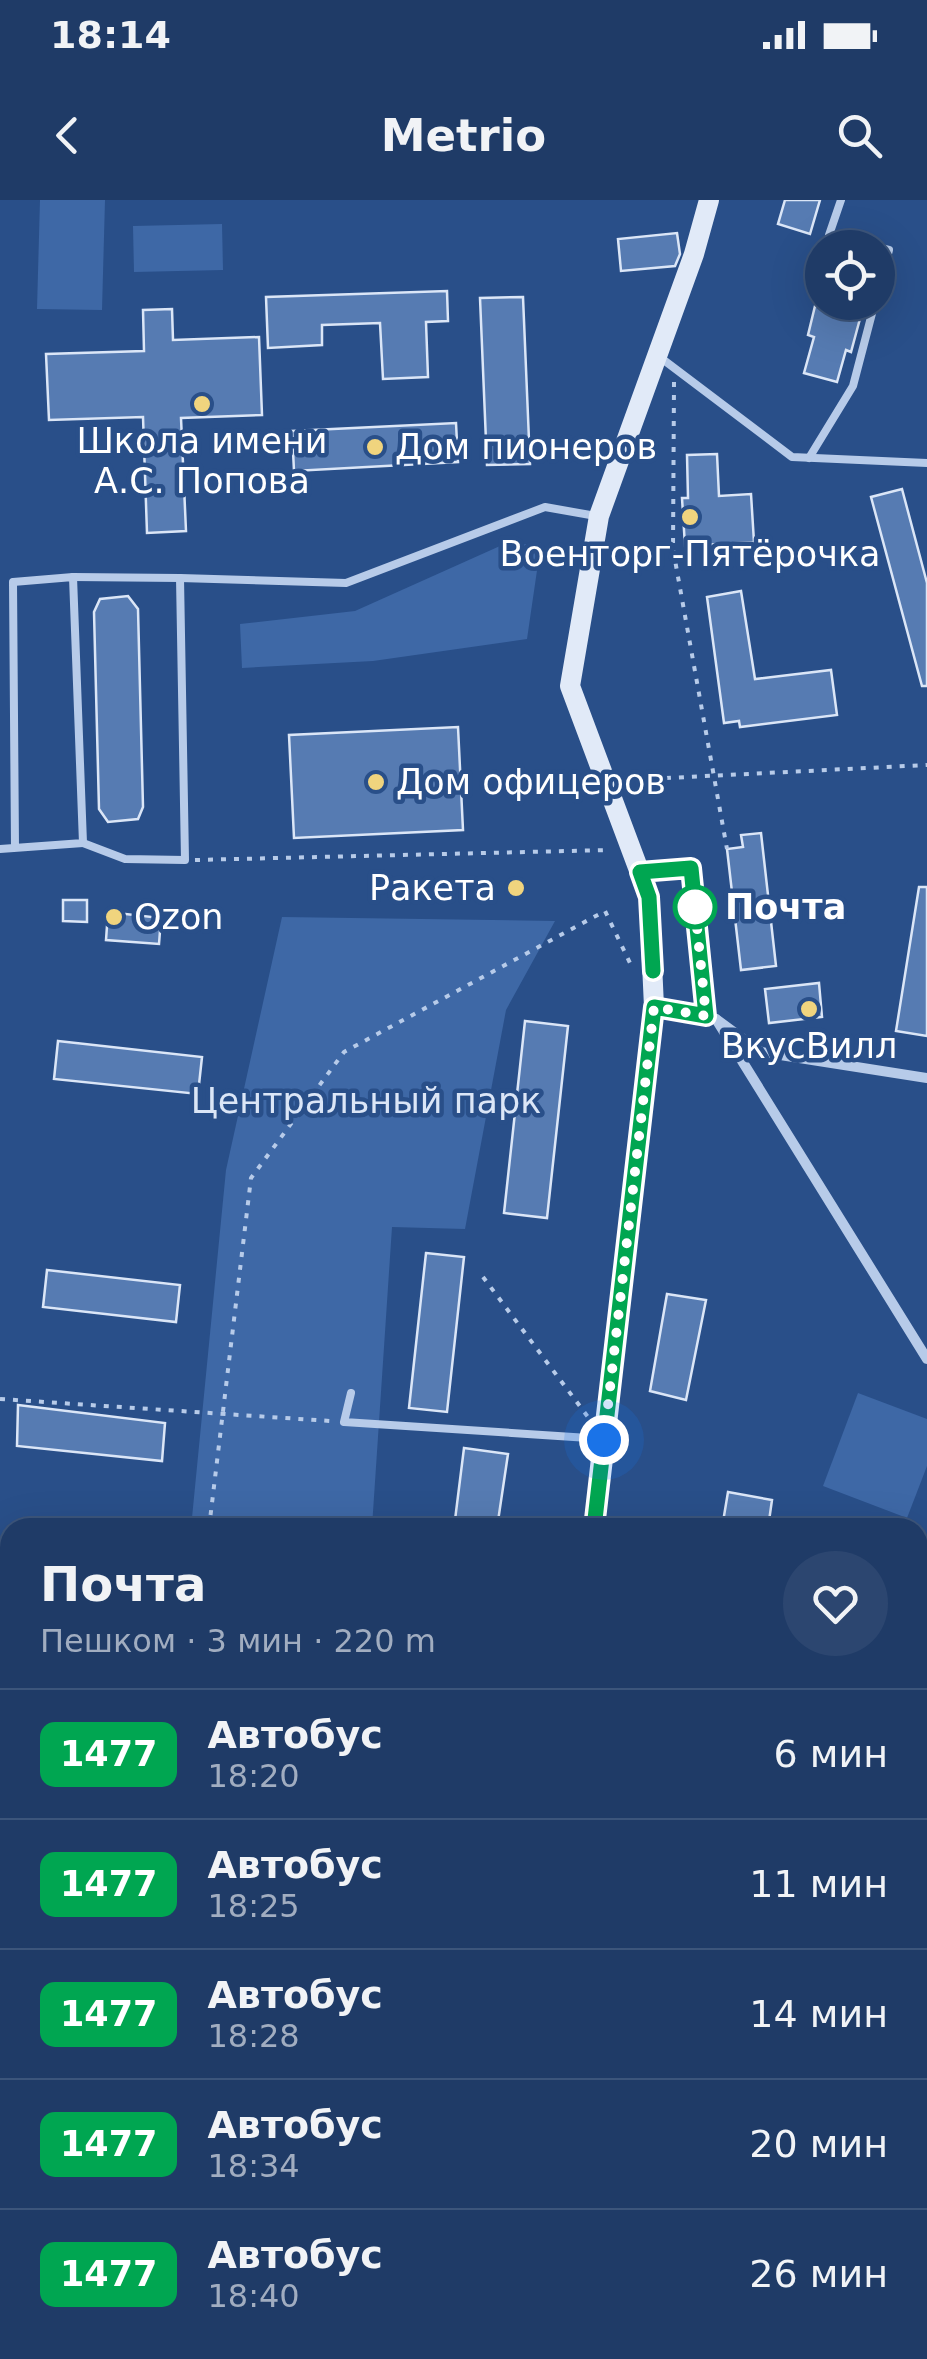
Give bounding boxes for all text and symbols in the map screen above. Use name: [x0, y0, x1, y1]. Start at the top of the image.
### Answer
text: 18:14: [50, 13, 171, 57]
icon: back: [40, 108, 95, 163]
icon: search: [832, 108, 887, 163]
text: Metrio: [381, 109, 546, 162]
map controls: [805, 230, 895, 320]
button: locate: [805, 230, 895, 320]
marker: Школа имени А.С. Попова: [191, 393, 213, 415]
place label: Школа имени А.С. Попова: [76, 421, 328, 501]
place label: Дом пионеров: [395, 427, 657, 467]
marker: Дом пионеров: [364, 436, 386, 458]
marker: Военторг-Пятёрочка: [679, 506, 701, 528]
place label: Военторг-Пятёрочка: [499, 534, 881, 574]
place label: Дом офицеров: [396, 762, 666, 802]
marker: Дом офицеров: [365, 771, 387, 793]
place label: Ракета: [369, 868, 496, 908]
marker: Ракета: [505, 877, 527, 899]
marker: Почта: [674, 886, 716, 928]
place label: Почта: [725, 887, 846, 927]
place label: Ozon: [134, 897, 224, 937]
marker: Ozon: [103, 906, 125, 928]
marker: ВкусВилл: [798, 998, 820, 1020]
place label: ВкусВилл: [721, 1026, 897, 1066]
park label: Центральный парк: [191, 1081, 541, 1121]
your location: [579, 1415, 629, 1465]
button: heart: [783, 1551, 888, 1656]
text: Почта: [40, 1556, 206, 1612]
text: Пешком · 3 мин · 220 m: [40, 1622, 436, 1660]
text: Автобус: [207, 1713, 383, 1757]
text: 6 мин: [774, 1732, 888, 1776]
text: 1477: [60, 1734, 157, 1774]
text: 18:20: [207, 1757, 300, 1795]
text: Автобус: [207, 1843, 383, 1887]
text: 11 мин: [749, 1862, 888, 1906]
text: 1477: [60, 1864, 157, 1904]
text: 18:25: [207, 1887, 300, 1925]
text: Автобус: [207, 1973, 383, 2017]
text: 14 мин: [749, 1992, 888, 2036]
text: 1477: [60, 1994, 157, 2034]
text: 18:28: [207, 2017, 300, 2055]
text: Автобус: [207, 2103, 383, 2147]
text: 20 мин: [749, 2122, 888, 2166]
text: 1477: [60, 2124, 157, 2164]
text: 18:34: [207, 2147, 300, 2185]
text: Автобус: [207, 2233, 383, 2277]
text: 26 мин: [749, 2252, 888, 2296]
text: 1477: [60, 2254, 157, 2294]
text: 18:40: [207, 2277, 300, 2315]

